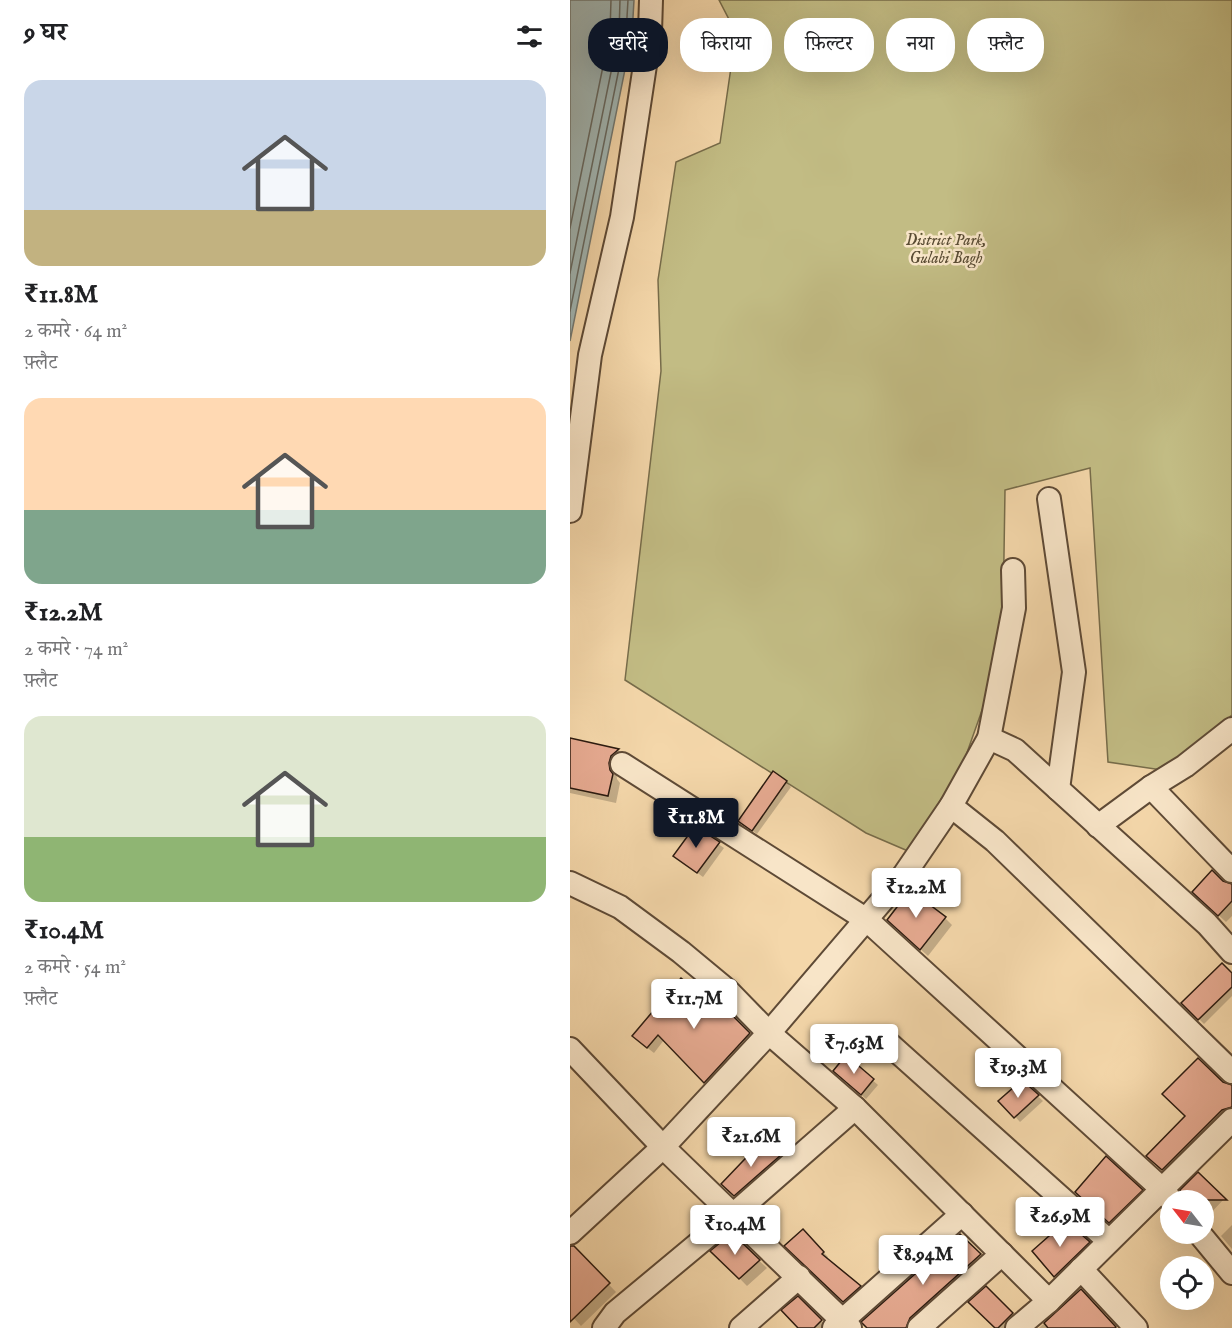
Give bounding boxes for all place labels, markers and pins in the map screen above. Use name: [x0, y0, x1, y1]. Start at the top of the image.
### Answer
pin: ₹11.8M: [647, 798, 745, 849]
pin: ₹12.2M: [867, 868, 965, 919]
pin: ₹11.7M: [645, 979, 743, 1030]
pin: ₹7.63M: [805, 1024, 903, 1075]
pin: ₹19.3M: [969, 1048, 1067, 1099]
pin: ₹21.6M: [702, 1117, 800, 1168]
pin: ₹26.9M: [1011, 1197, 1109, 1248]
pin: ₹10.4M: [686, 1205, 784, 1256]
pin: ₹8.94M: [874, 1235, 972, 1286]

